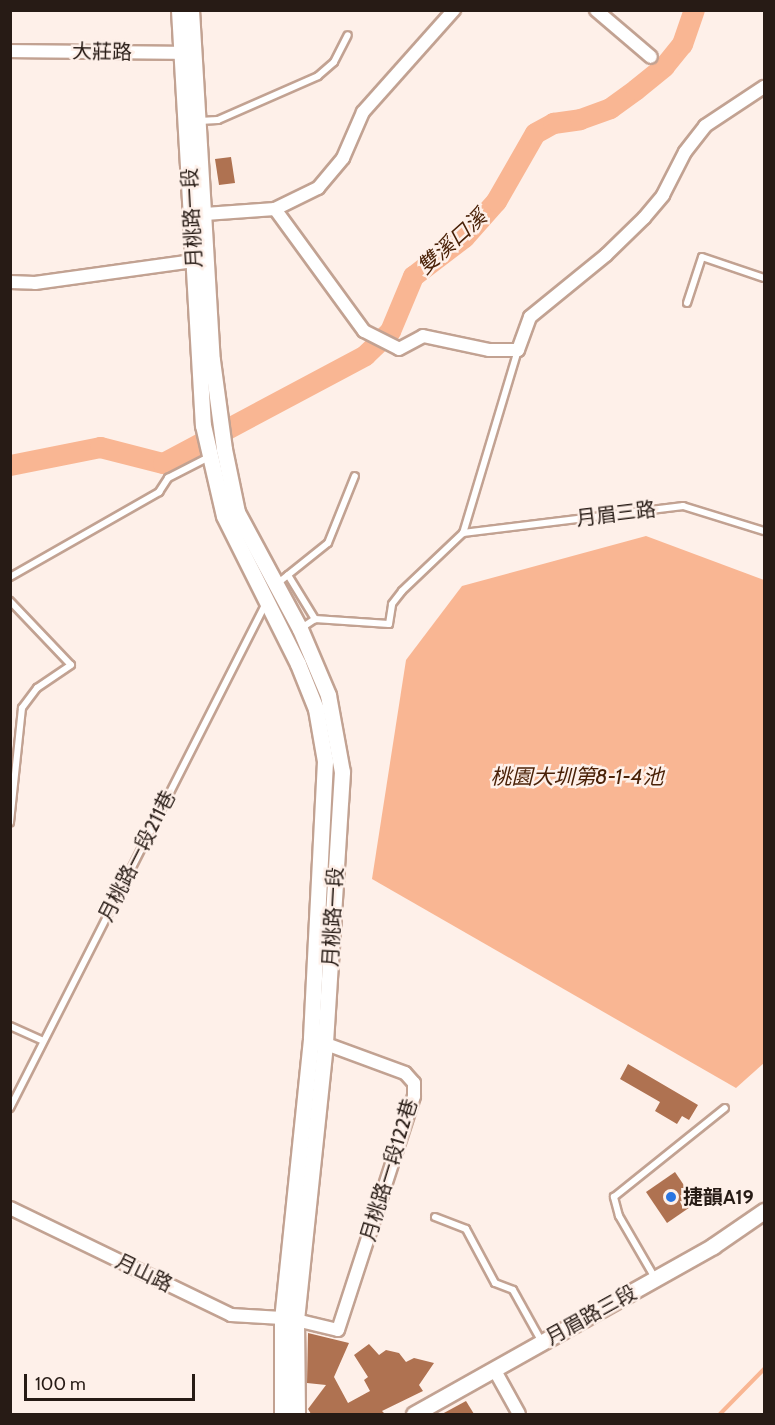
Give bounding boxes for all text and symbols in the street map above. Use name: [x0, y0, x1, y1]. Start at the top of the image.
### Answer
street label: 大莊路: [72, 39, 132, 65]
street label: 月桃路一段: [177, 167, 207, 269]
water label: 雙溪口溪: [412, 205, 492, 279]
street label: 月眉三路: [575, 497, 657, 531]
water label: 桃園大圳第8-1-4池: [490, 764, 664, 790]
street label: 月桃路一段211巷: [94, 787, 180, 925]
street label: 月桃路一段: [318, 866, 348, 968]
street label: 月桃路一段122巷: [356, 1096, 422, 1244]
place label: 捷韻A19: [683, 1185, 754, 1209]
marker: 捷韻A19: [664, 1190, 678, 1204]
street label: 月山路: [112, 1249, 176, 1297]
street label: 月眉路三段: [541, 1280, 641, 1350]
scale bar: [27, 1362, 198, 1400]
text: 100 m: [35, 1373, 86, 1395]

